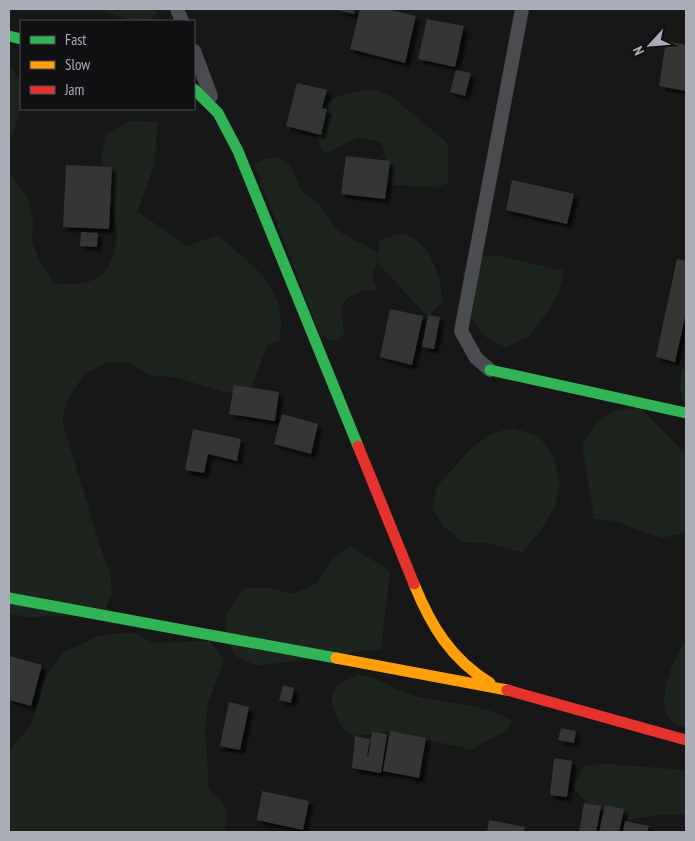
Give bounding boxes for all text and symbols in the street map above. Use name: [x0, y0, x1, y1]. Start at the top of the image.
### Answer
legend: [20, 20, 195, 110]
north arrow: [625, 20, 675, 70]
text: Fast: [65, 30, 86, 49]
text: N: [629, 43, 648, 58]
text: Slow: [65, 55, 90, 74]
text: Jam: [64, 80, 84, 99]

